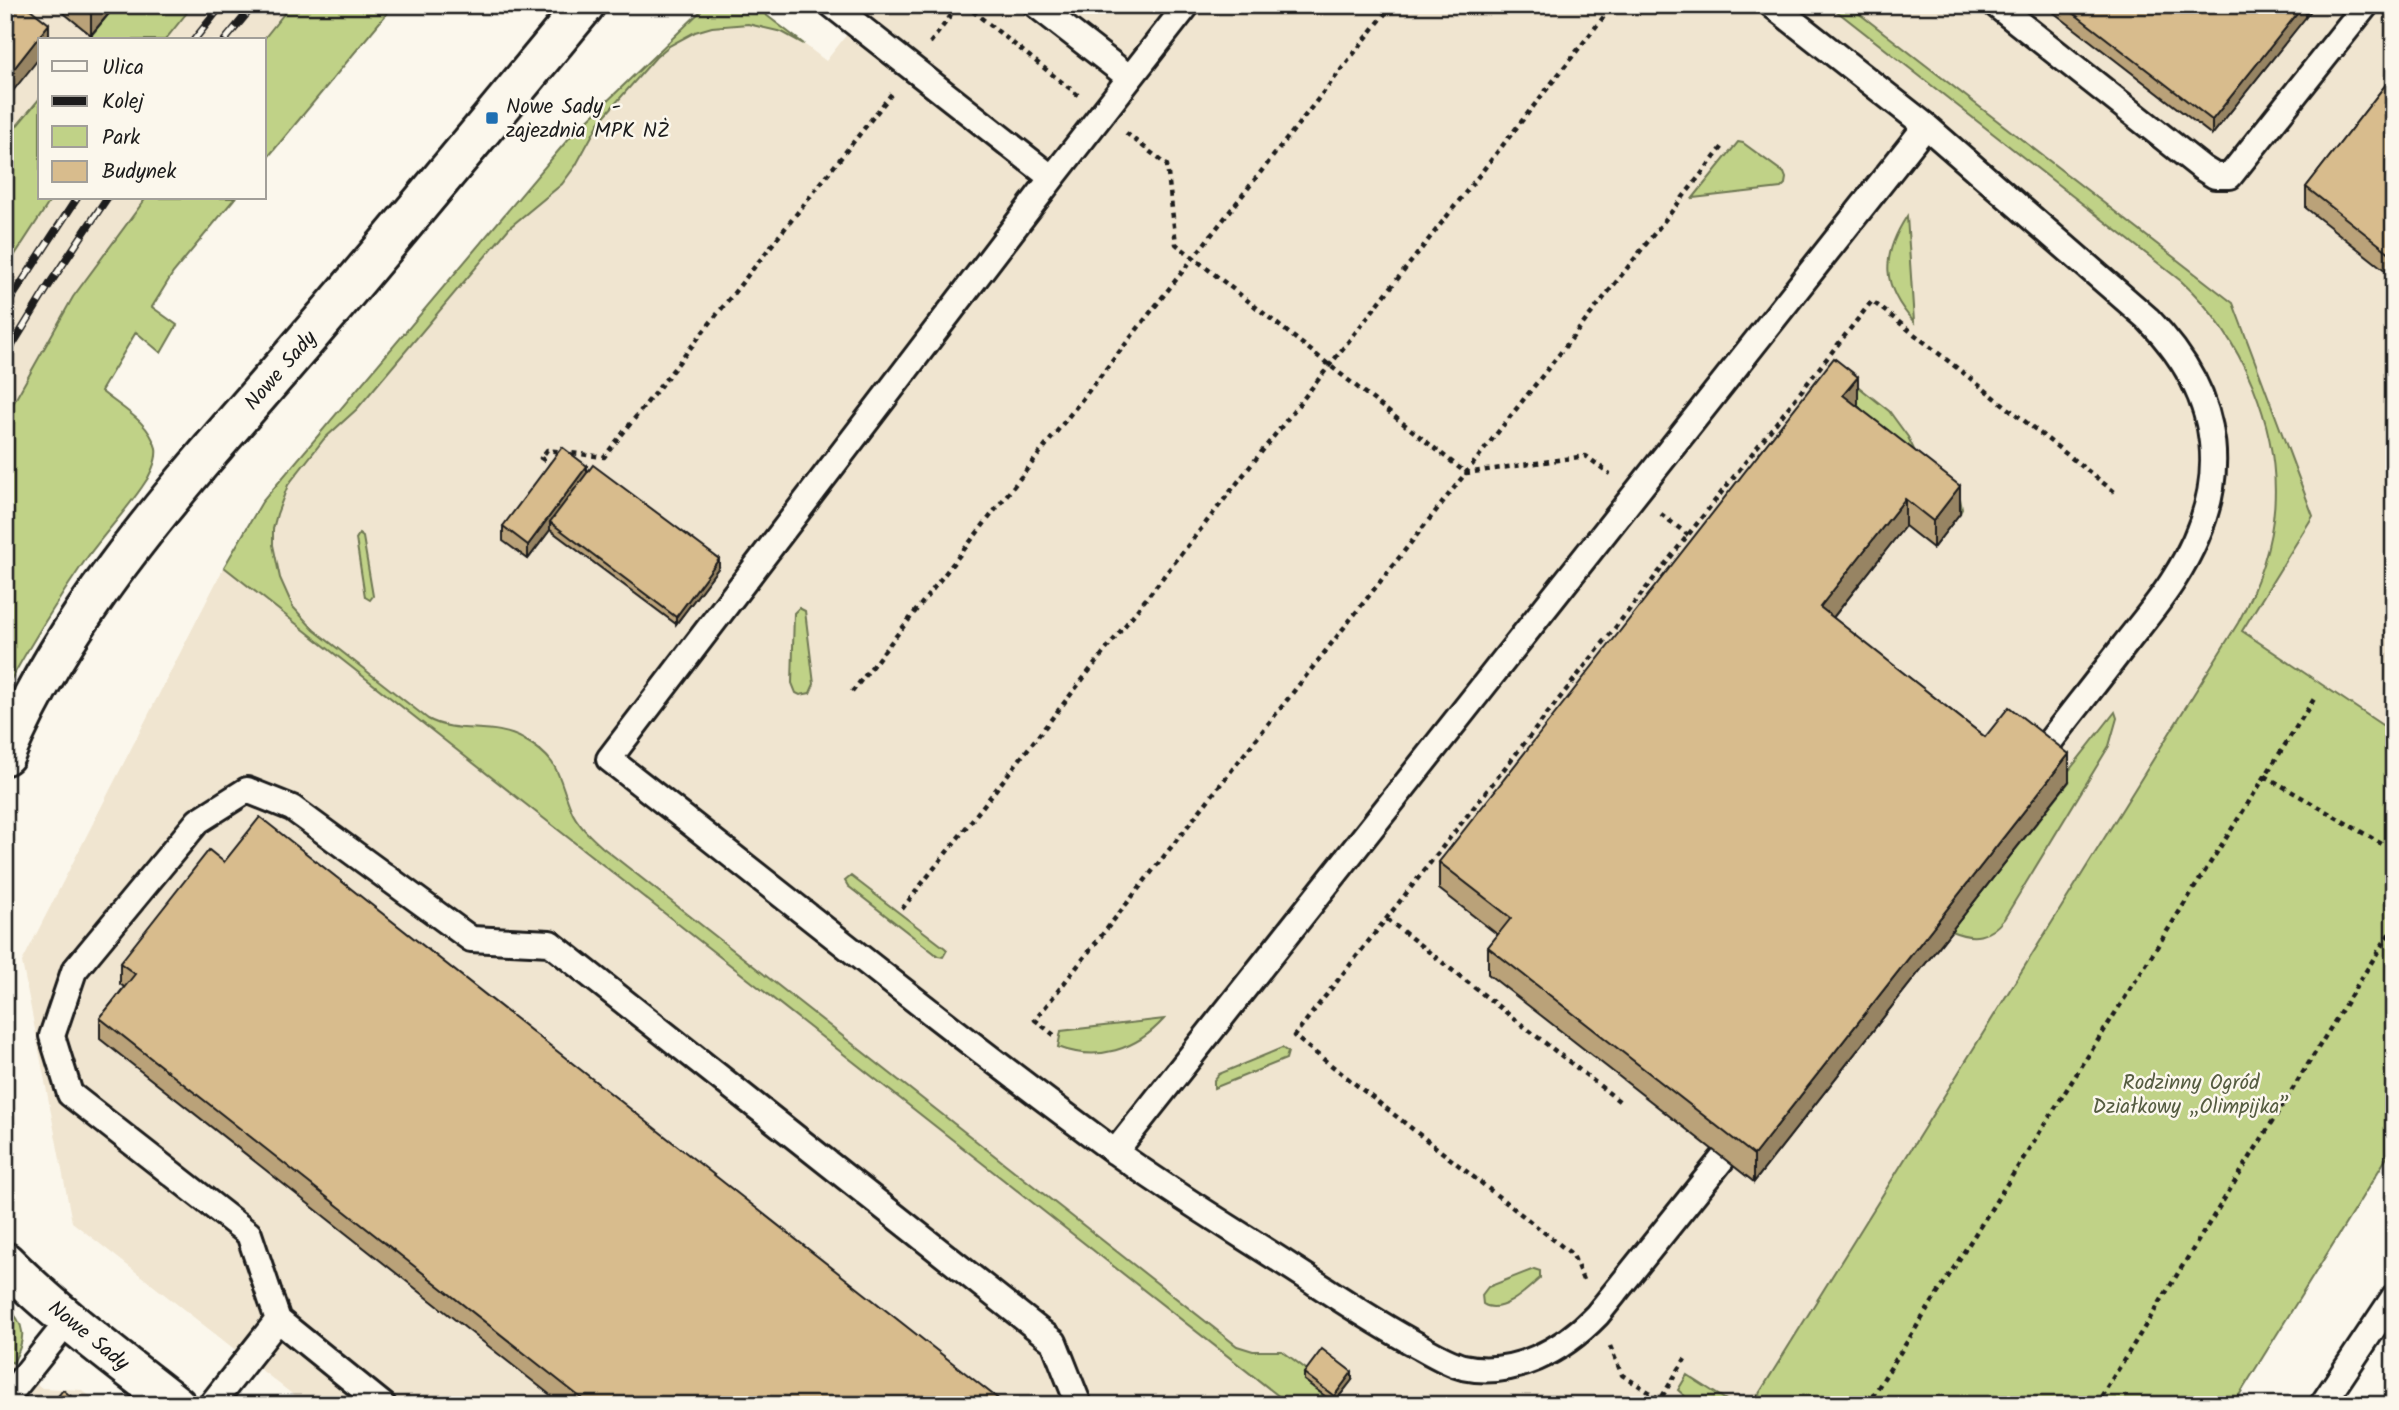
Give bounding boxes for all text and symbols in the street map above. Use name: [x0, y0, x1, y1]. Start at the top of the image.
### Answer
legend: [38, 38, 266, 200]
text: Ulica: [102, 52, 144, 85]
text: Kolej: [102, 86, 145, 119]
place label: Nowe Sady - zajezdnia MPK NŻ: [506, 91, 670, 148]
marker: Nowe Sady - zajezdnia MPK NŻ: [484, 110, 500, 126]
text: Park: [102, 122, 140, 155]
text: Budynek: [102, 156, 176, 189]
street label: Nowe Sady: [237, 323, 326, 418]
park label: Rodzinny Ogród Działkowy „Olimpijka”: [2092, 1067, 2290, 1124]
street label: Nowe Sady: [40, 1293, 136, 1380]

